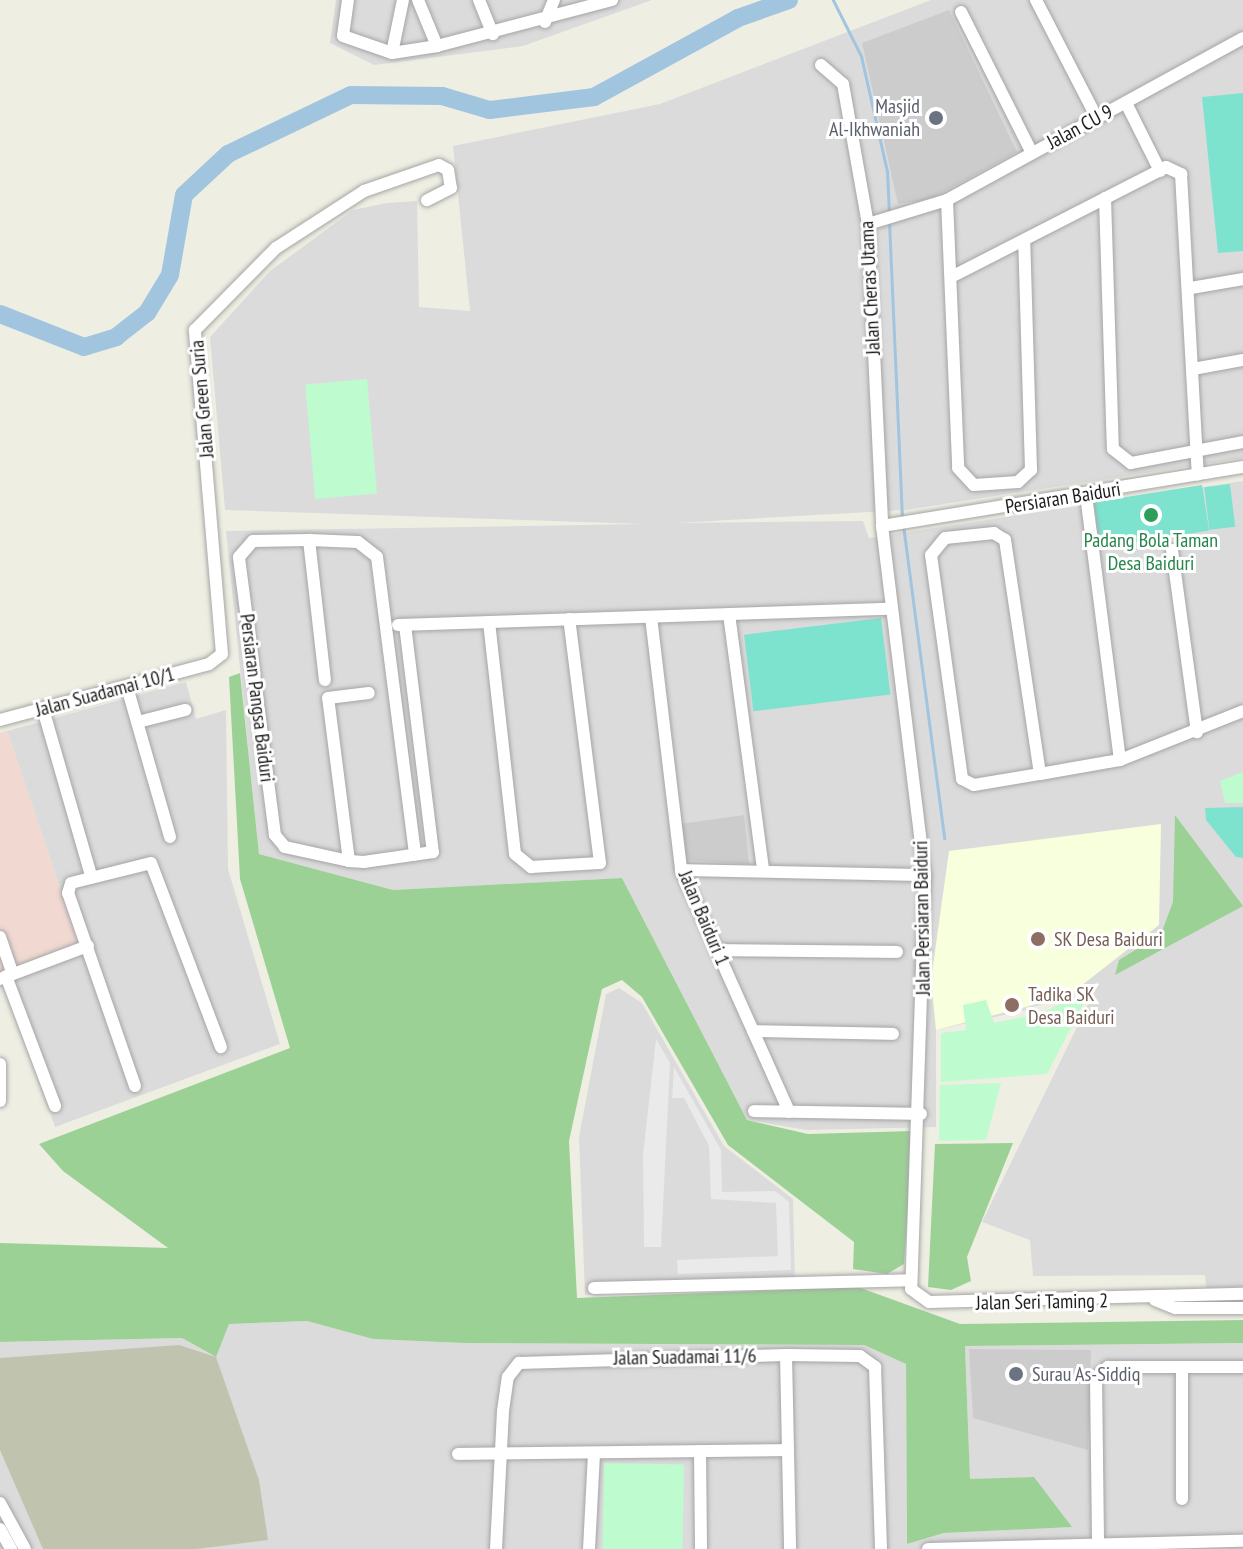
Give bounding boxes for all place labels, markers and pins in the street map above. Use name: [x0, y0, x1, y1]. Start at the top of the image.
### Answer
place label: Masjid Al-Ikhwaniah: [829, 94, 920, 141]
marker: Masjid Al-Ikhwaniah: [927, 109, 945, 127]
marker: Padang Bola Taman Desa Baiduri: [1142, 506, 1160, 524]
place label: Padang Bola Taman Desa Baiduri: [1084, 528, 1218, 575]
place label: SK Desa Baiduri: [1054, 927, 1163, 951]
marker: SK Desa Baiduri: [1029, 930, 1047, 948]
place label: Tadika SK Desa Baiduri: [1028, 982, 1115, 1029]
marker: Tadika SK Desa Baiduri: [1003, 996, 1021, 1014]
place label: Surau As-Siddiq: [1032, 1362, 1141, 1386]
marker: Surau As-Siddiq: [1007, 1365, 1025, 1383]

